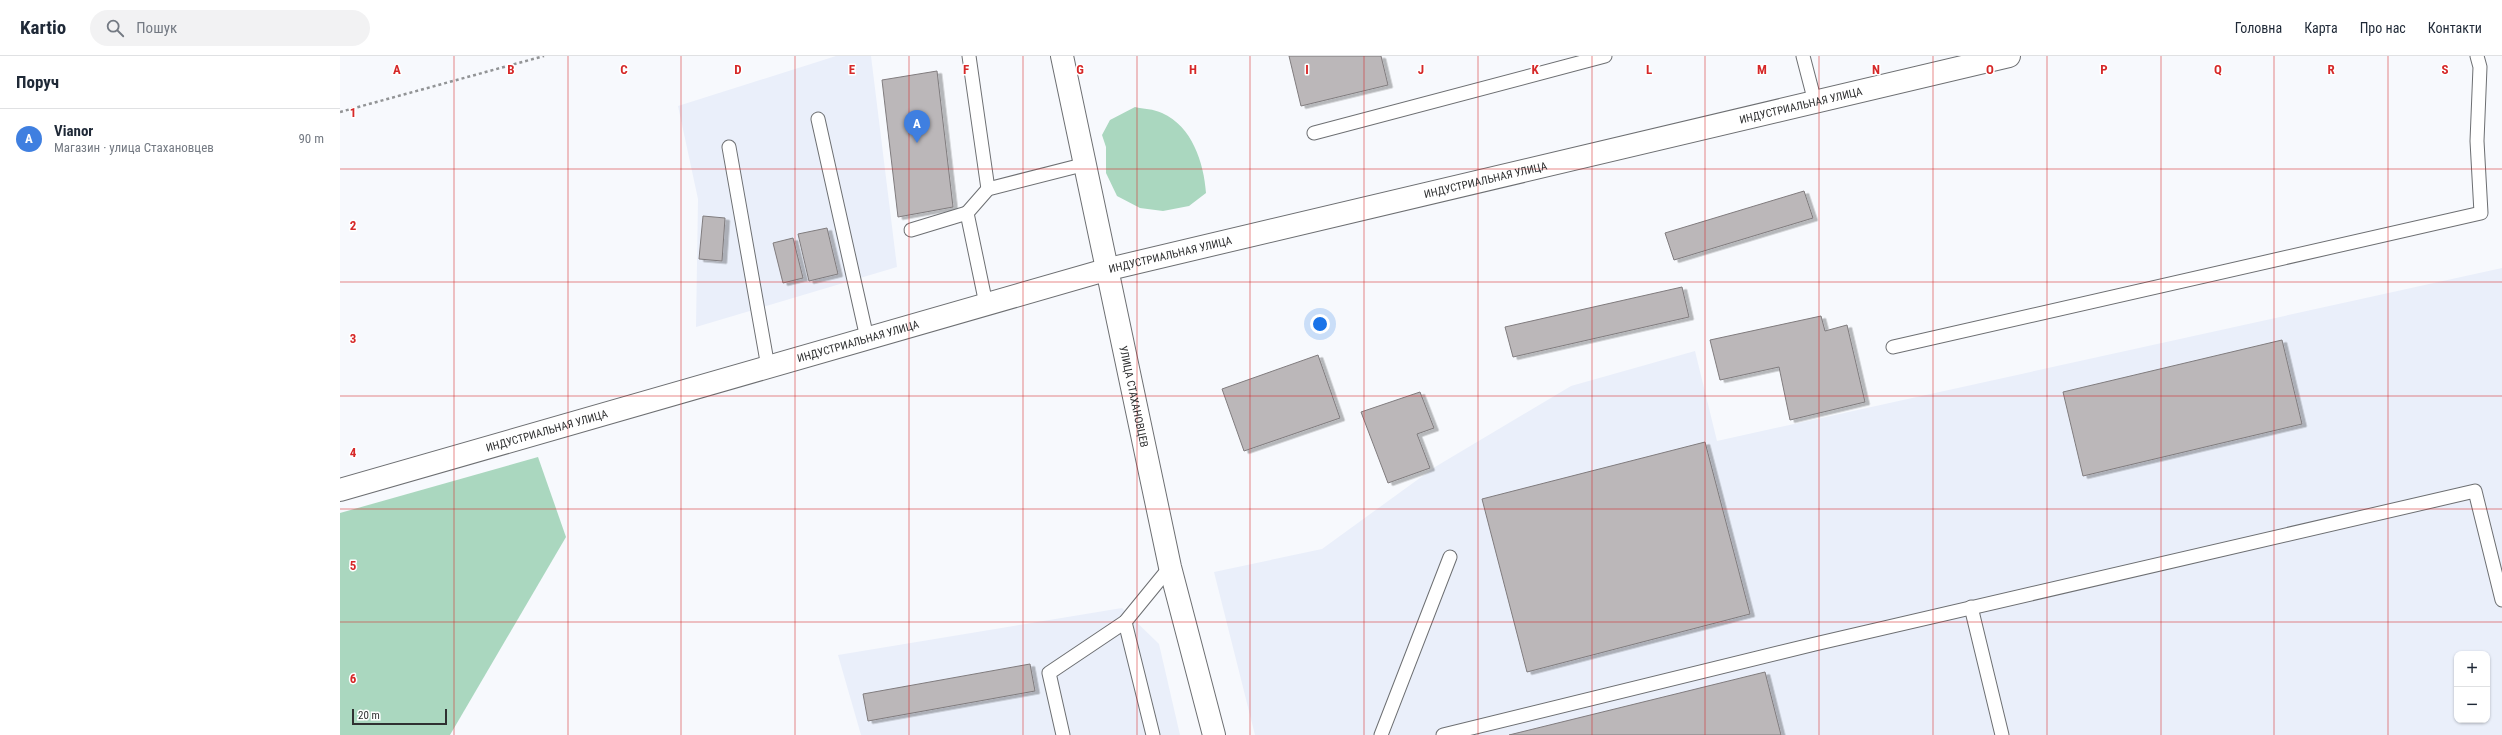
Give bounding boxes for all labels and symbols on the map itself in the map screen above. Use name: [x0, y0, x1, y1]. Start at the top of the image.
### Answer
text: A: [393, 62, 401, 77]
text: B: [507, 62, 515, 77]
text: C: [620, 62, 628, 77]
text: D: [734, 62, 742, 77]
text: E: [849, 62, 856, 77]
text: F: [963, 62, 969, 77]
text: G: [1076, 62, 1084, 77]
text: H: [1189, 62, 1197, 77]
text: I: [1305, 62, 1309, 77]
text: J: [1418, 62, 1424, 77]
text: K: [1531, 62, 1539, 77]
text: L: [1646, 62, 1652, 77]
text: M: [1757, 62, 1767, 77]
text: N: [1872, 62, 1880, 77]
text: O: [1986, 62, 1994, 77]
text: P: [2100, 62, 2108, 77]
text: Q: [2214, 62, 2222, 77]
text: R: [2327, 62, 2335, 77]
text: S: [2441, 62, 2449, 77]
street label: ИНДУСТРИАЛЬНАЯ УЛИЦА: [1738, 84, 1864, 126]
text: 1: [350, 105, 356, 120]
pin: A: [904, 110, 930, 143]
street label: ИНДУСТРИАЛЬНАЯ УЛИЦА: [1423, 159, 1549, 201]
text: 2: [350, 218, 357, 233]
street label: ИНДУСТРИАЛЬНАЯ УЛИЦА: [1107, 234, 1234, 275]
your location: [1310, 314, 1330, 334]
street label: ИНДУСТРИАЛЬНАЯ УЛИЦА: [796, 317, 921, 365]
text: 3: [350, 331, 356, 346]
street label: УЛИЦА СТАХАНОВЦЕВ: [1117, 344, 1151, 448]
street label: ИНДУСТРИАЛЬНАЯ УЛИЦА: [484, 407, 610, 454]
text: 4: [350, 445, 357, 460]
text: 5: [350, 558, 357, 573]
text: 6: [350, 671, 357, 686]
scale bar: [352, 707, 447, 726]

